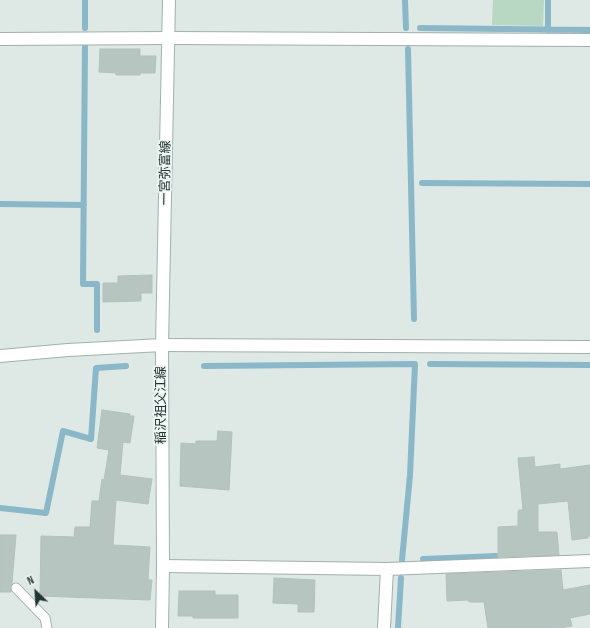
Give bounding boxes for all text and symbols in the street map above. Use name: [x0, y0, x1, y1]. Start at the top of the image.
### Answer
street label: 一宮弥富線: [158, 140, 174, 206]
street label: 稲沢祖父江線: [154, 366, 170, 444]
north arrow: [16, 572, 56, 612]
text: N: [25, 574, 36, 588]

